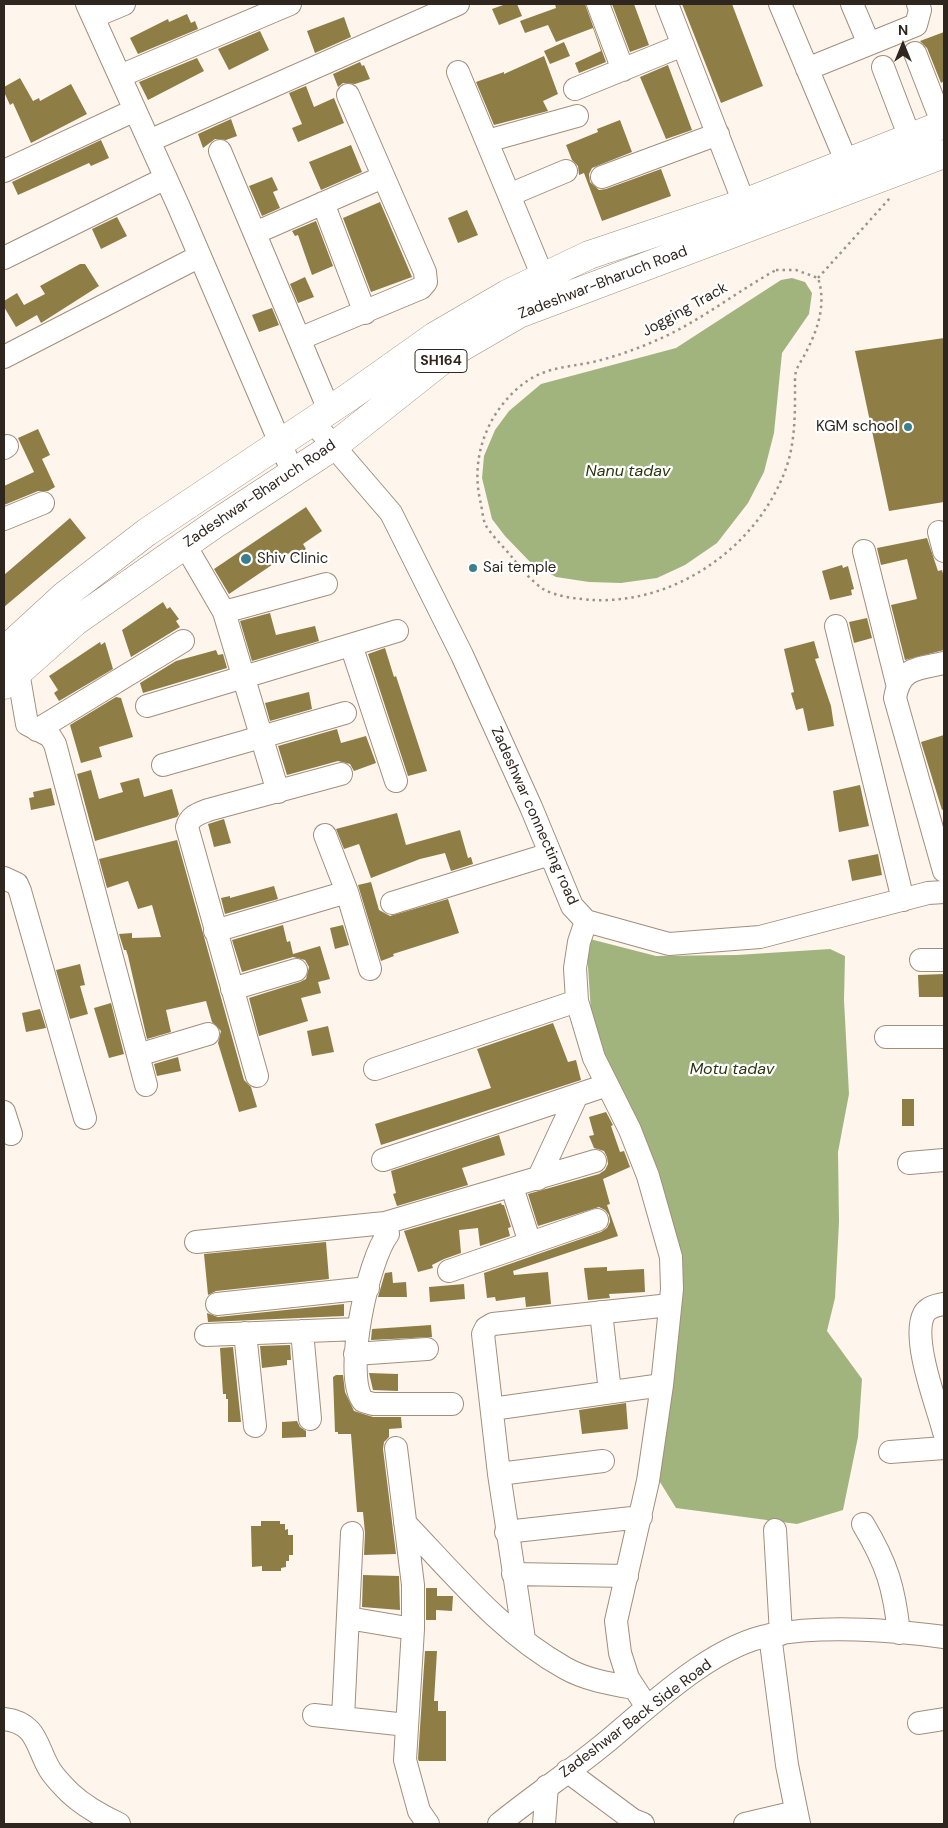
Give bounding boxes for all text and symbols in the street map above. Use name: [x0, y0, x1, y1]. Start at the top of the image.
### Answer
north arrow: [878, 20, 928, 70]
text: N: [898, 21, 908, 39]
street label: Zadeshwar-Bharuch Road: [516, 242, 690, 324]
street label: Jogging Track: [639, 279, 731, 341]
road number: SH164: [415, 350, 467, 372]
place label: KGM school: [816, 418, 898, 436]
marker: KGM school: [902, 421, 914, 433]
street label: Zadeshwar-Bharuch Road: [181, 436, 339, 552]
water label: Nanu tadav: [586, 462, 670, 482]
place label: Shiv Clinic: [257, 550, 328, 568]
marker: Shiv Clinic: [239, 552, 253, 566]
place label: Sai temple: [483, 559, 556, 577]
marker: Sai temple: [467, 562, 479, 574]
street label: Zadeshwar connecting road: [487, 724, 581, 908]
water label: Motu tadav: [690, 1060, 774, 1080]
street label: Zadeshwar Back Side Road: [556, 1656, 716, 1782]

